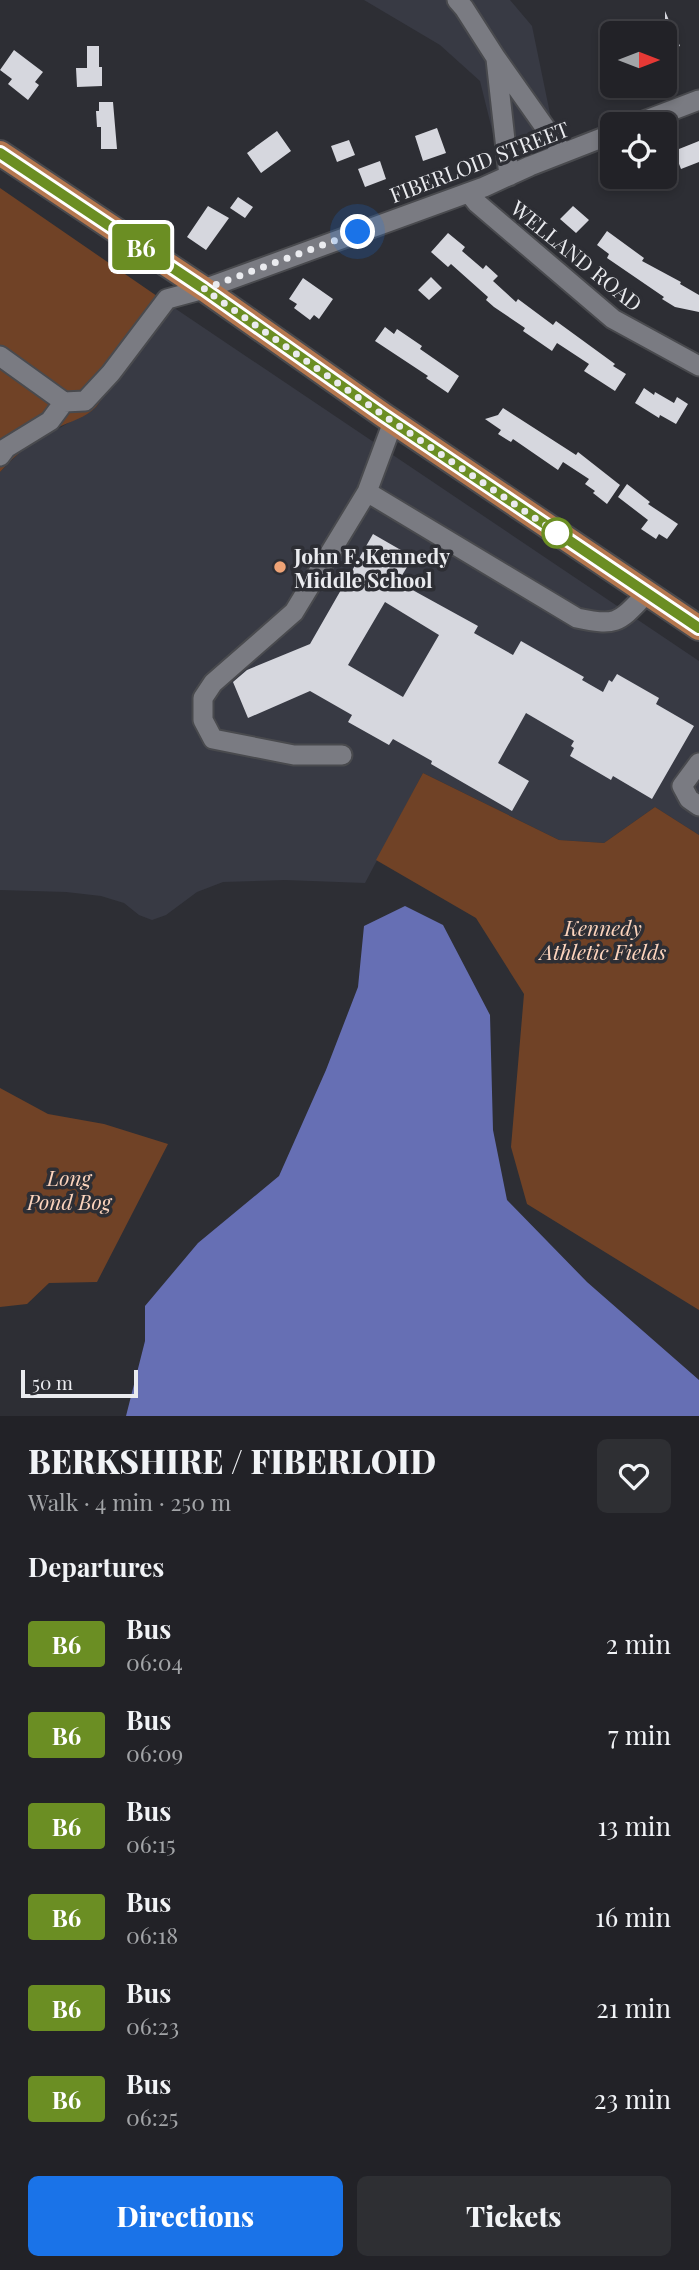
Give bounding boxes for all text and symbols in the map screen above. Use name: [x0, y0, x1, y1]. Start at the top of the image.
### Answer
north arrow: [600, 21, 677, 98]
map controls: [600, 21, 677, 189]
button: locate: [600, 112, 677, 189]
street label: FIBERLOID STREET: [385, 114, 573, 208]
street label: WELLAND ROAD: [505, 193, 649, 317]
your location: [340, 214, 375, 249]
line badge: B6: [110, 224, 172, 270]
text: B6: [126, 231, 156, 263]
unlabelled marker: [542, 518, 572, 548]
place label: John F. Kennedy Middle School: [293, 541, 450, 593]
marker: John F. Kennedy Middle School: [272, 559, 288, 575]
park label: Kennedy Athletic Fields: [538, 913, 666, 965]
park label: Long Pond Bog: [26, 1163, 113, 1215]
scale bar: [21, 1367, 138, 1399]
text: 50 m: [32, 1369, 73, 1395]
text: BERKSHIRE / FIBERLOID: [28, 1438, 436, 1482]
button: heart: [597, 1439, 671, 1513]
text: Walk · 4 min · 250 m: [28, 1486, 231, 1517]
text: Departures: [28, 1549, 164, 1584]
text: Bus: [126, 1611, 171, 1646]
text: 2 min: [606, 1626, 671, 1661]
text: B6: [52, 1628, 81, 1660]
text: 06:04: [126, 1646, 183, 1677]
text: Bus: [126, 1702, 171, 1737]
text: 7 min: [608, 1717, 671, 1752]
text: B6: [52, 1719, 81, 1751]
text: 06:09: [126, 1737, 183, 1768]
text: Bus: [126, 1793, 171, 1828]
text: 13 min: [597, 1808, 671, 1843]
text: B6: [52, 1810, 81, 1842]
text: 06:15: [126, 1828, 176, 1859]
text: Bus: [126, 1884, 171, 1919]
text: 16 min: [595, 1899, 671, 1934]
text: B6: [52, 1901, 81, 1933]
text: 06:18: [126, 1919, 178, 1950]
text: Bus: [126, 1975, 171, 2010]
text: 21 min: [596, 1990, 671, 2025]
text: B6: [52, 1992, 81, 2024]
text: 06:23: [126, 2010, 179, 2041]
text: Bus: [126, 2066, 171, 2101]
text: 23 min: [594, 2081, 671, 2116]
text: B6: [52, 2083, 81, 2115]
text: 06:25: [126, 2101, 178, 2132]
button: Directions: [28, 2176, 343, 2256]
button: Tickets: [357, 2176, 671, 2256]

